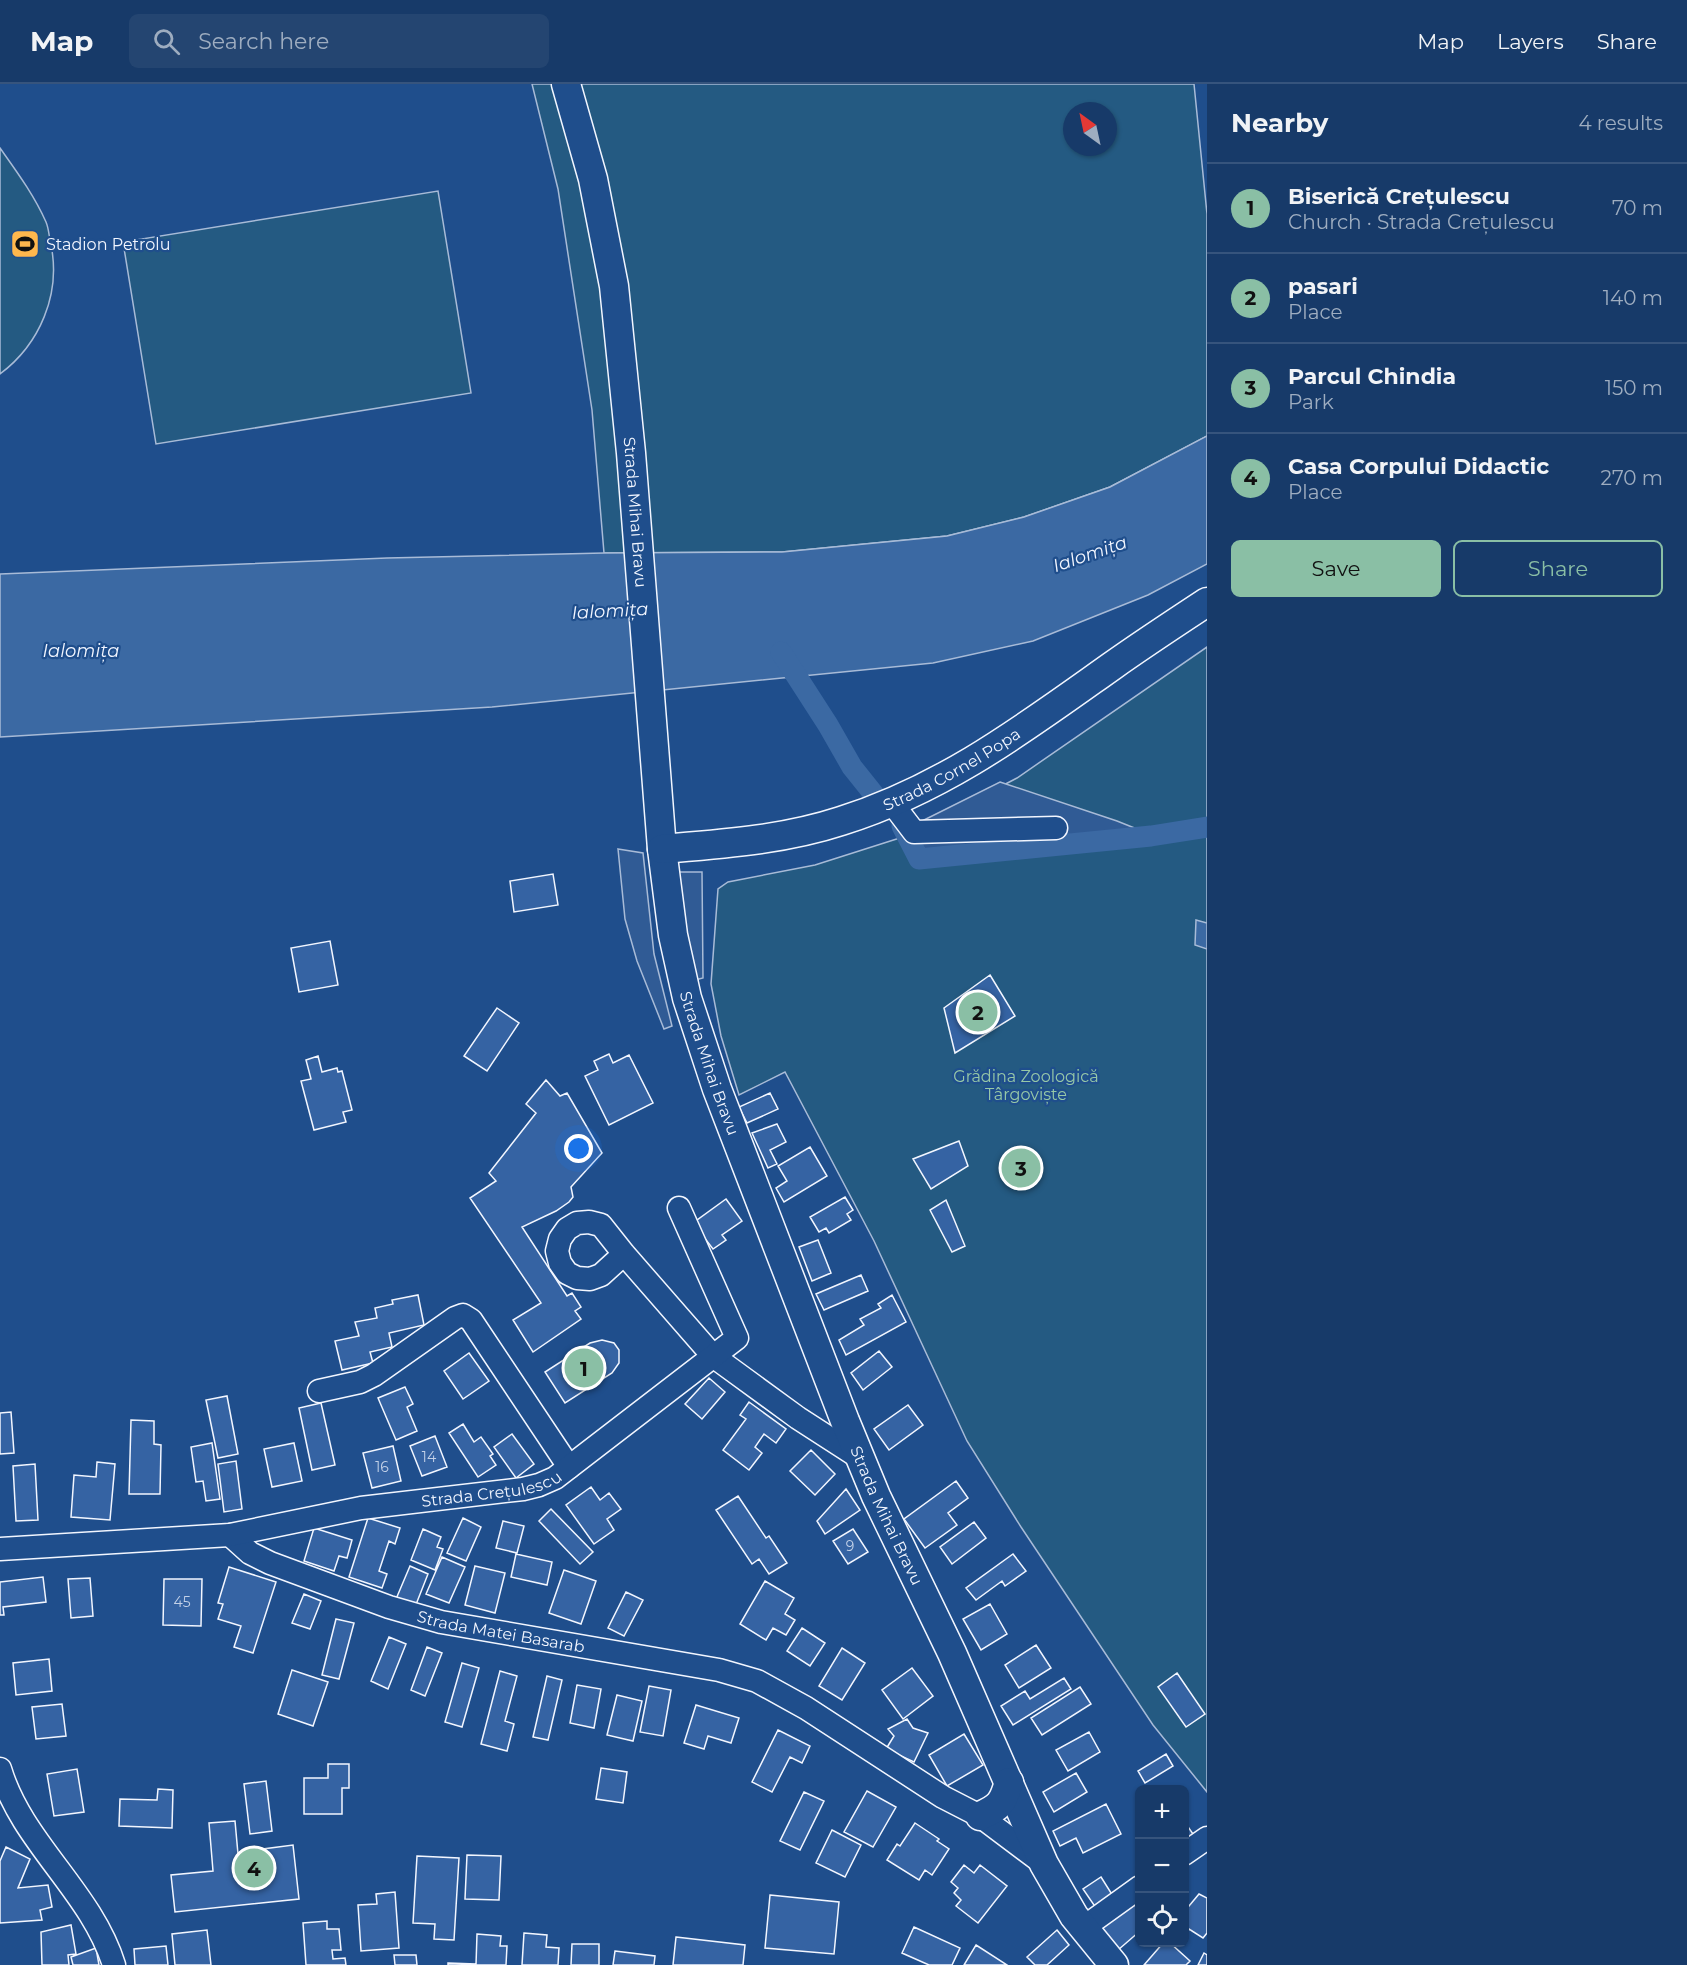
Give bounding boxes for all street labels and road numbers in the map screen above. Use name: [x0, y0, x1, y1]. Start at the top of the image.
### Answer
street label: Strada Mihai Bravu: [619, 436, 650, 588]
street label: Strada Cornel Popa: [880, 724, 1024, 815]
street label: Strada Mihai Bravu: [676, 990, 743, 1138]
street label: Strada Mihai Bravu: [846, 1443, 927, 1588]
street label: Strada Crețulescu: [420, 1467, 566, 1511]
street label: Strada Matei Basarab: [415, 1607, 586, 1657]

